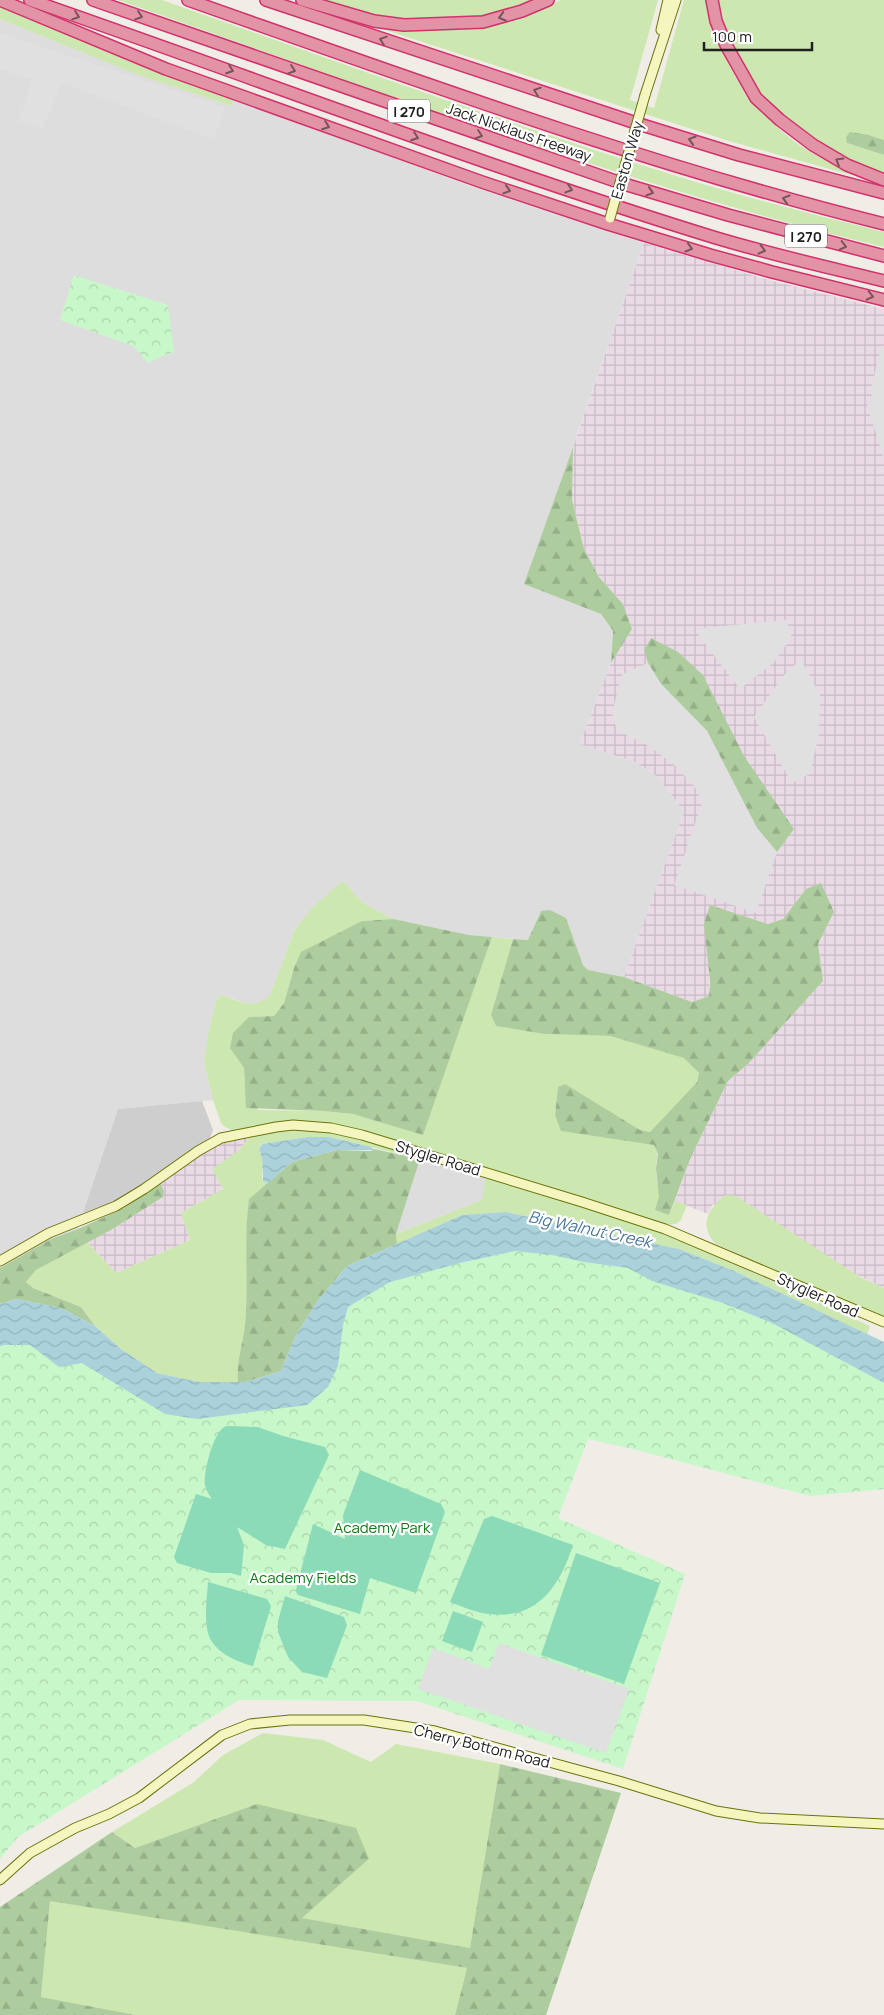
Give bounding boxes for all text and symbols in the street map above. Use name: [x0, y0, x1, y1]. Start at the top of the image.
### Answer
one-way arrow: [72, 10, 80, 20]
one-way arrow: [134, 10, 143, 20]
one-way arrow: [499, 11, 507, 21]
scale bar: [704, 20, 812, 52]
text: 100 m: [712, 26, 752, 47]
one-way arrow: [380, 35, 388, 45]
one-way arrow: [225, 64, 233, 74]
one-way arrow: [288, 64, 296, 74]
one-way arrow: [534, 87, 542, 97]
street label: Jack Nicklaus Freeway: [444, 97, 594, 167]
road number: I 270: [388, 100, 430, 122]
street label: Easton Way: [606, 118, 648, 202]
one-way arrow: [321, 120, 330, 130]
one-way arrow: [474, 129, 483, 139]
one-way arrow: [410, 131, 419, 141]
one-way arrow: [689, 136, 697, 146]
one-way arrow: [836, 157, 845, 167]
one-way arrow: [503, 184, 511, 194]
one-way arrow: [564, 184, 573, 194]
one-way arrow: [645, 186, 653, 196]
one-way arrow: [781, 194, 790, 205]
road number: I 270: [785, 225, 827, 248]
one-way arrow: [838, 240, 847, 251]
one-way arrow: [684, 242, 692, 252]
one-way arrow: [758, 244, 767, 255]
one-way arrow: [866, 290, 875, 301]
street label: Stygler Road: [393, 1135, 483, 1181]
water label: Big Walnut Creek: [526, 1205, 656, 1253]
street label: Stygler Road: [774, 1268, 862, 1322]
park label: Academy Park: [334, 1517, 431, 1538]
park label: Academy Fields: [250, 1567, 357, 1588]
street label: Cherry Bottom Road: [412, 1719, 552, 1773]

